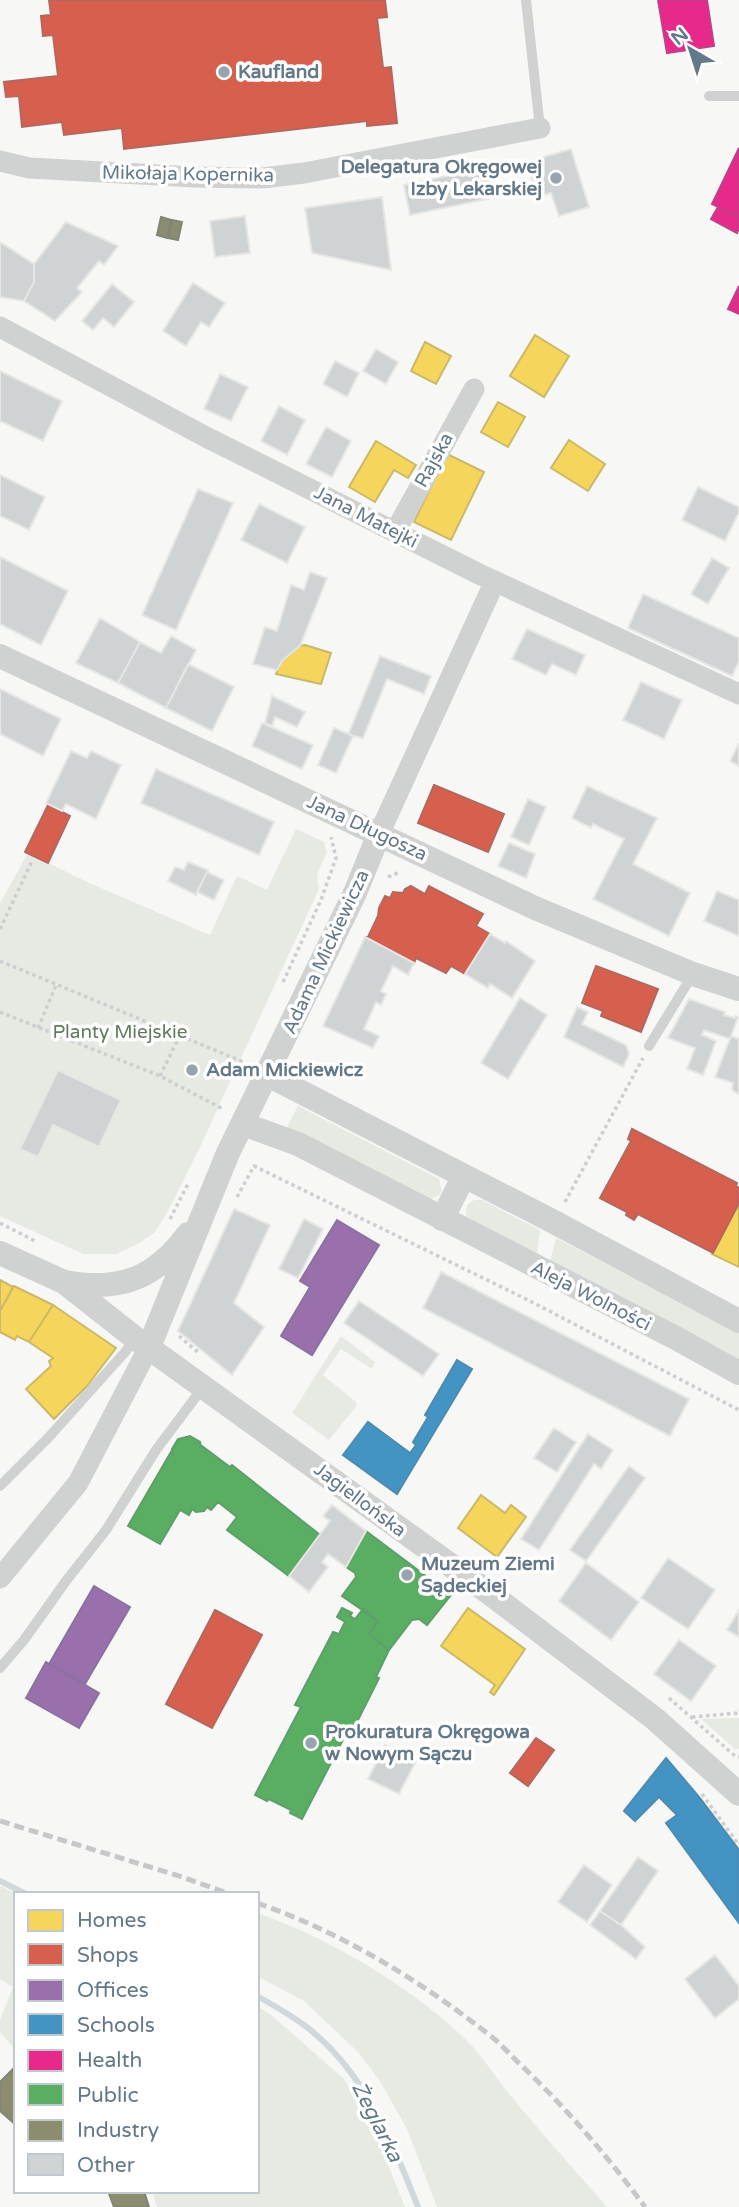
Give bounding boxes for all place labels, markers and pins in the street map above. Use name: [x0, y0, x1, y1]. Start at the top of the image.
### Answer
place label: Kaufland: [238, 61, 319, 83]
marker: Kaufland: [216, 64, 232, 80]
place label: Delegatura Okręgowej Izby Lekarskiej: [340, 156, 542, 201]
marker: Delegatura Okręgowej Izby Lekarskiej: [548, 170, 564, 186]
place label: Adam Mickiewicz: [206, 1059, 364, 1081]
marker: Adam Mickiewicz: [184, 1062, 200, 1078]
place label: Muzeum Ziemi Sądeckiej: [421, 1553, 555, 1598]
marker: Muzeum Ziemi Sądeckiej: [399, 1567, 415, 1583]
place label: Prokuratura Okręgowa w Nowym Sączu: [325, 1721, 530, 1766]
marker: Prokuratura Okręgowa w Nowym Sączu: [303, 1735, 319, 1751]

